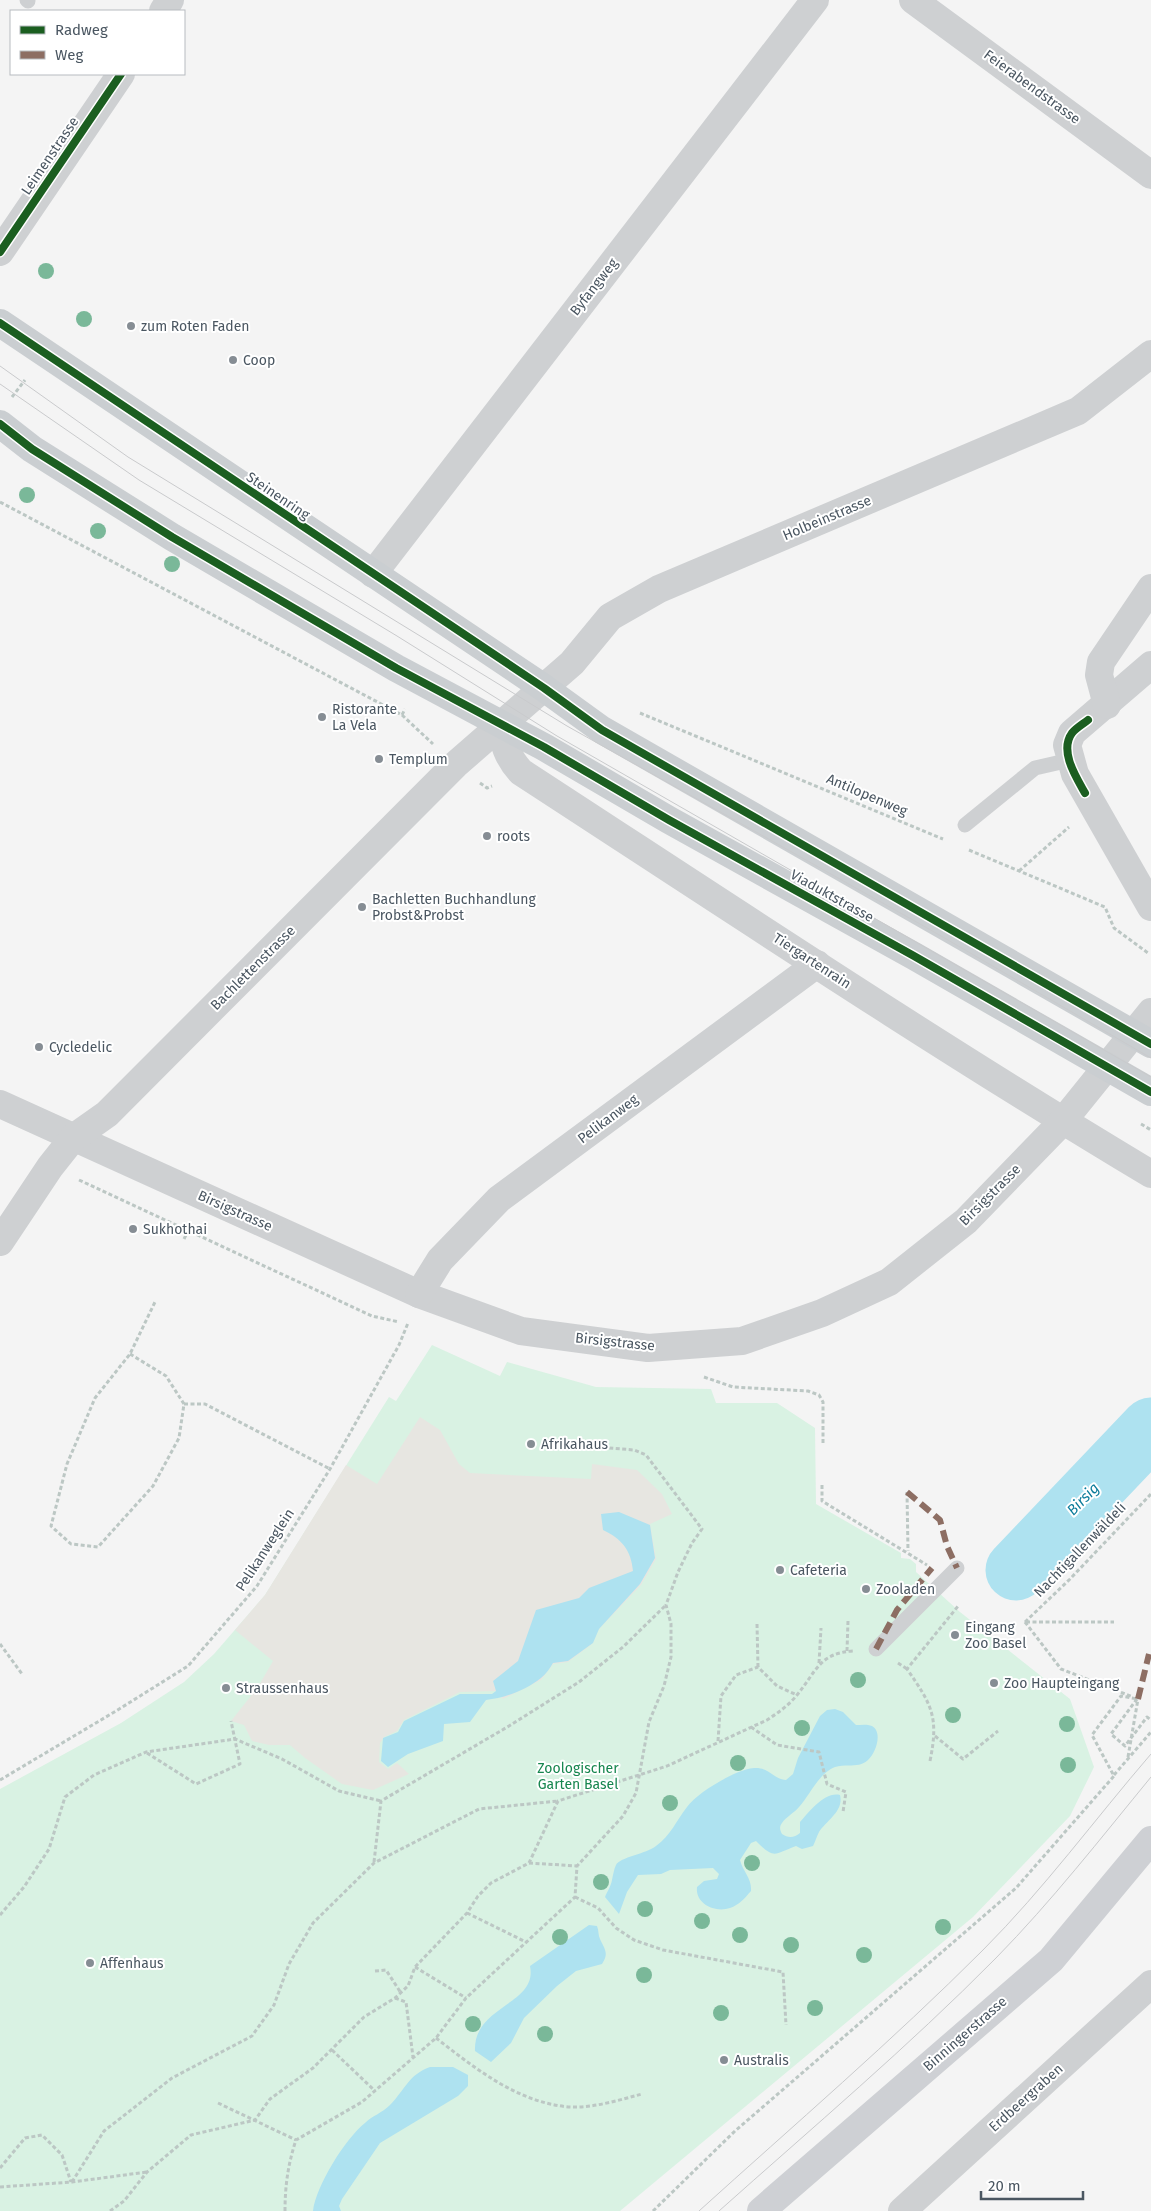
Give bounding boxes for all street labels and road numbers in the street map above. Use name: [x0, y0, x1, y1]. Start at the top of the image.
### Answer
street label: Feierabendstrasse: [980, 46, 1084, 128]
street label: Leimenstrasse: [18, 114, 82, 198]
street label: Byfangweg: [566, 254, 622, 319]
street label: Steinenring: [243, 469, 314, 524]
street label: Holbeinstrasse: [780, 492, 874, 544]
street label: Antilopenweg: [824, 770, 911, 820]
street label: Viaduktstrasse: [787, 866, 877, 926]
street label: Bachlettenstrasse: [207, 922, 299, 1014]
street label: Tiergartenrain: [770, 930, 854, 992]
street label: Pelikanweg: [574, 1090, 642, 1147]
street label: Birsigstrasse: [956, 1161, 1024, 1229]
street label: Birsigstrasse: [195, 1187, 275, 1235]
street label: Birsigstrasse: [574, 1329, 656, 1355]
street label: Nachtigallenwäldeli: [1030, 1499, 1130, 1601]
street label: Pelikanweglein: [232, 1506, 298, 1594]
street label: Binningerstrasse: [920, 1993, 1010, 2075]
street label: Erdbeergraben: [986, 2060, 1066, 2136]

